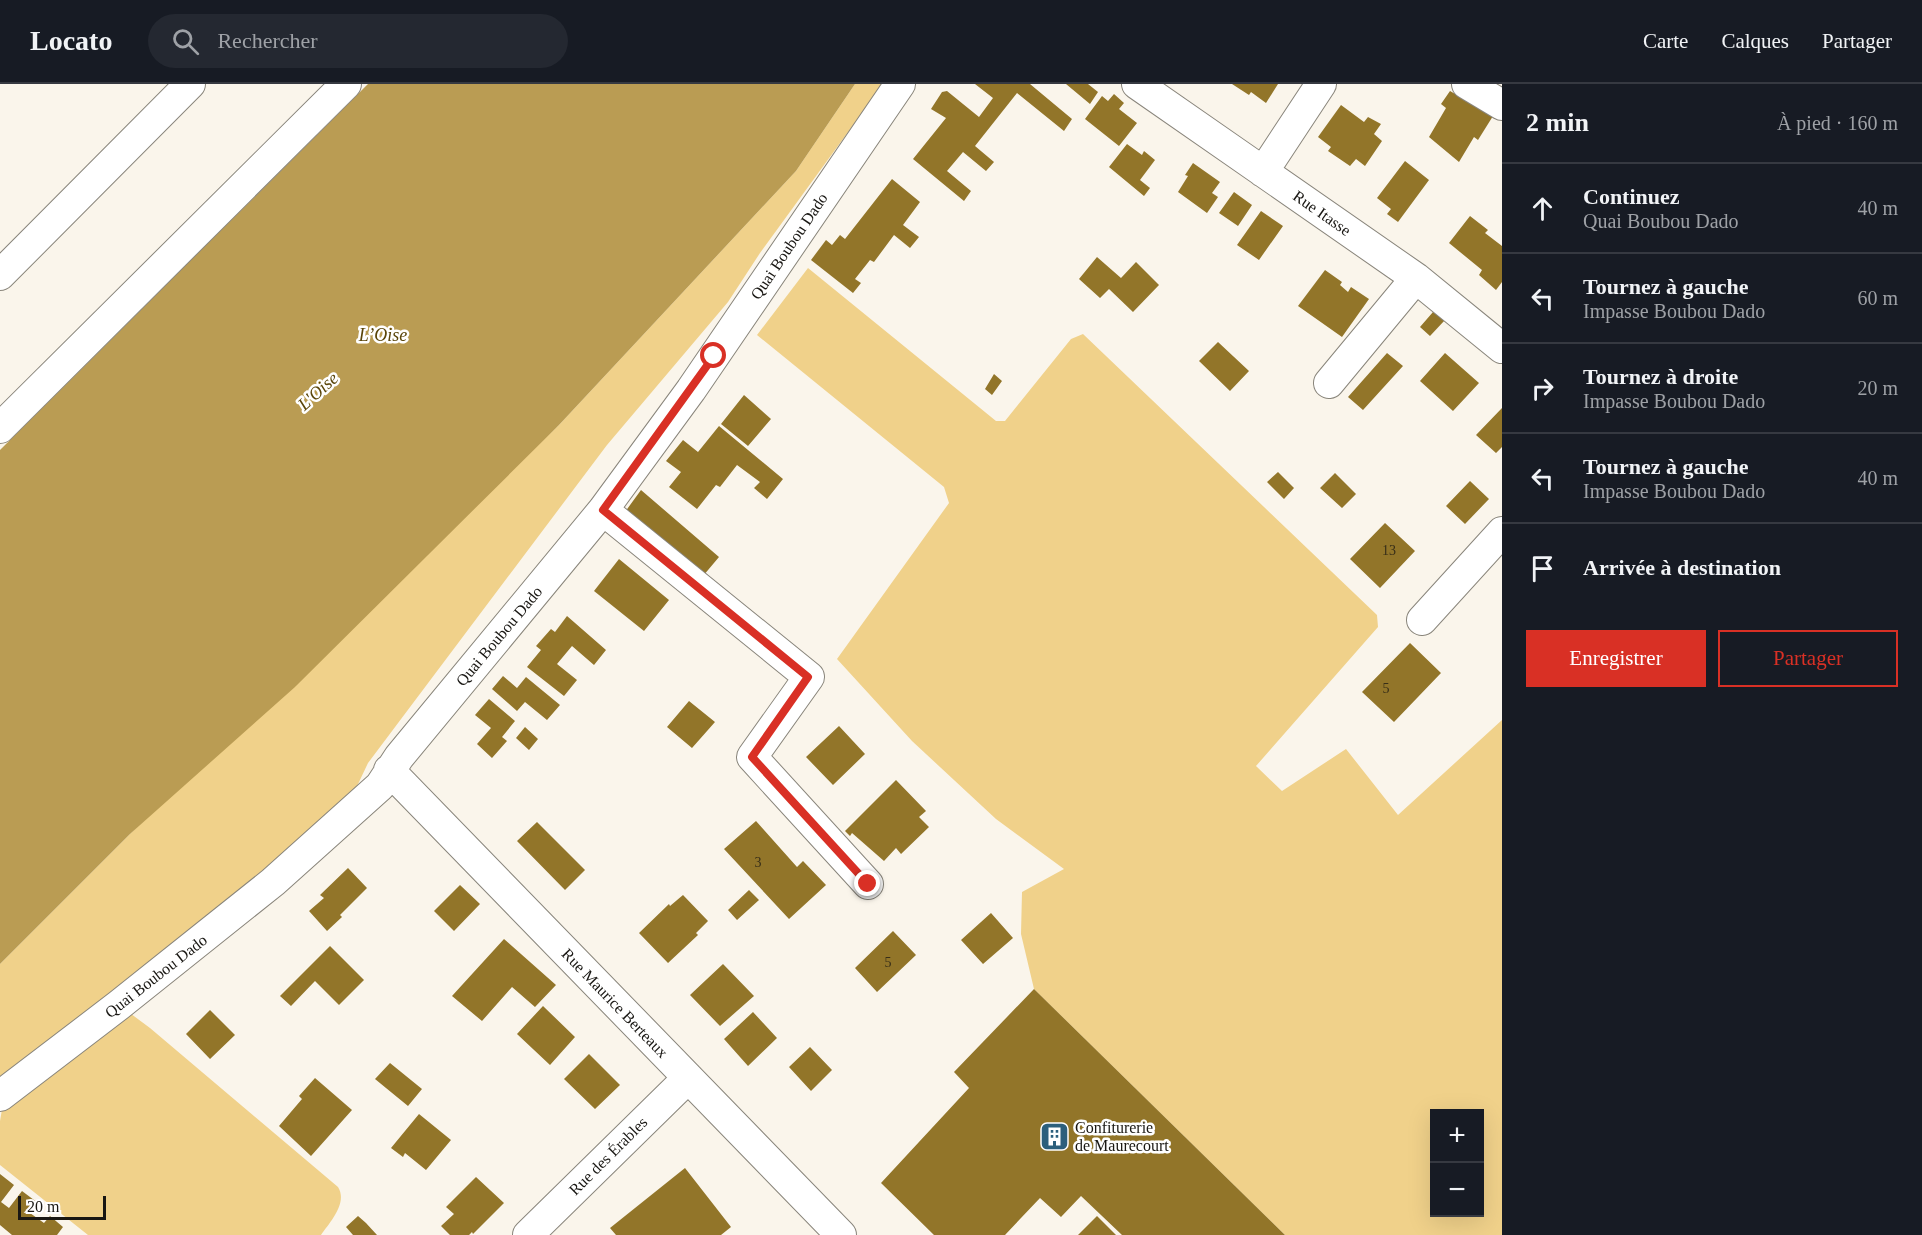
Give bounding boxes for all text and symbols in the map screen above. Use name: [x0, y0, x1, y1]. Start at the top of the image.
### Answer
search box: [148, 14, 568, 68]
text: Locato: [30, 25, 112, 56]
icon: search: [169, 25, 202, 58]
text: Rechercher: [217, 28, 318, 53]
text: Carte: [1643, 29, 1688, 53]
text: Calques: [1721, 29, 1789, 53]
text: Partager: [1822, 29, 1892, 53]
text: 2 min: [1526, 108, 1589, 137]
text: À pied · 160 m: [1777, 112, 1898, 134]
text: Continuez: [1583, 184, 1680, 209]
street label: Rue Itasse: [1290, 187, 1354, 239]
street label: Quai Boubou Dado: [747, 190, 831, 302]
icon: ahead: [1526, 192, 1559, 225]
text: 40 m: [1857, 197, 1898, 219]
text: Quai Boubou Dado: [1583, 210, 1739, 232]
text: Tournez à gauche: [1583, 274, 1748, 299]
icon: left: [1526, 282, 1559, 315]
text: 60 m: [1857, 287, 1898, 309]
text: Impasse Boubou Dado: [1583, 300, 1765, 322]
water label: L’Oise: [358, 325, 407, 345]
route start: [700, 342, 726, 368]
text: Tournez à droite: [1583, 364, 1738, 389]
water label: L'Oise: [293, 368, 342, 415]
icon: right: [1526, 372, 1559, 405]
text: 20 m: [1857, 377, 1898, 399]
text: Impasse Boubou Dado: [1583, 390, 1765, 412]
text: Tournez à gauche: [1583, 454, 1748, 479]
icon: left: [1526, 462, 1559, 495]
text: 40 m: [1857, 467, 1898, 489]
text: Impasse Boubou Dado: [1583, 480, 1765, 502]
house number: 13: [1382, 543, 1396, 558]
icon: arrive: [1526, 552, 1559, 585]
text: Arrivée à destination: [1583, 555, 1781, 580]
street label: Quai Boubou Dado: [452, 583, 546, 689]
button: Enregistrer: [1526, 630, 1706, 687]
button: Partager: [1718, 630, 1898, 687]
house number: 5: [1383, 681, 1390, 696]
house number: 3: [755, 855, 762, 870]
route end: [854, 870, 880, 896]
street label: Quai Boubou Dado: [102, 931, 210, 1021]
street label: Rue Maurice Berteaux: [559, 945, 671, 1061]
house number: 5: [885, 955, 892, 970]
map controls: [1430, 1109, 1484, 1217]
button: +: [1430, 1109, 1484, 1163]
street label: Rue des Érables: [565, 1113, 650, 1198]
place label: Confiturerie de Maurecourt: [1075, 1119, 1169, 1154]
building icon: Confiturerie de Maurecourt: [1038, 1120, 1070, 1152]
button: −: [1430, 1163, 1484, 1217]
scale bar: [18, 1193, 106, 1220]
text: 20 m: [27, 1198, 59, 1215]

